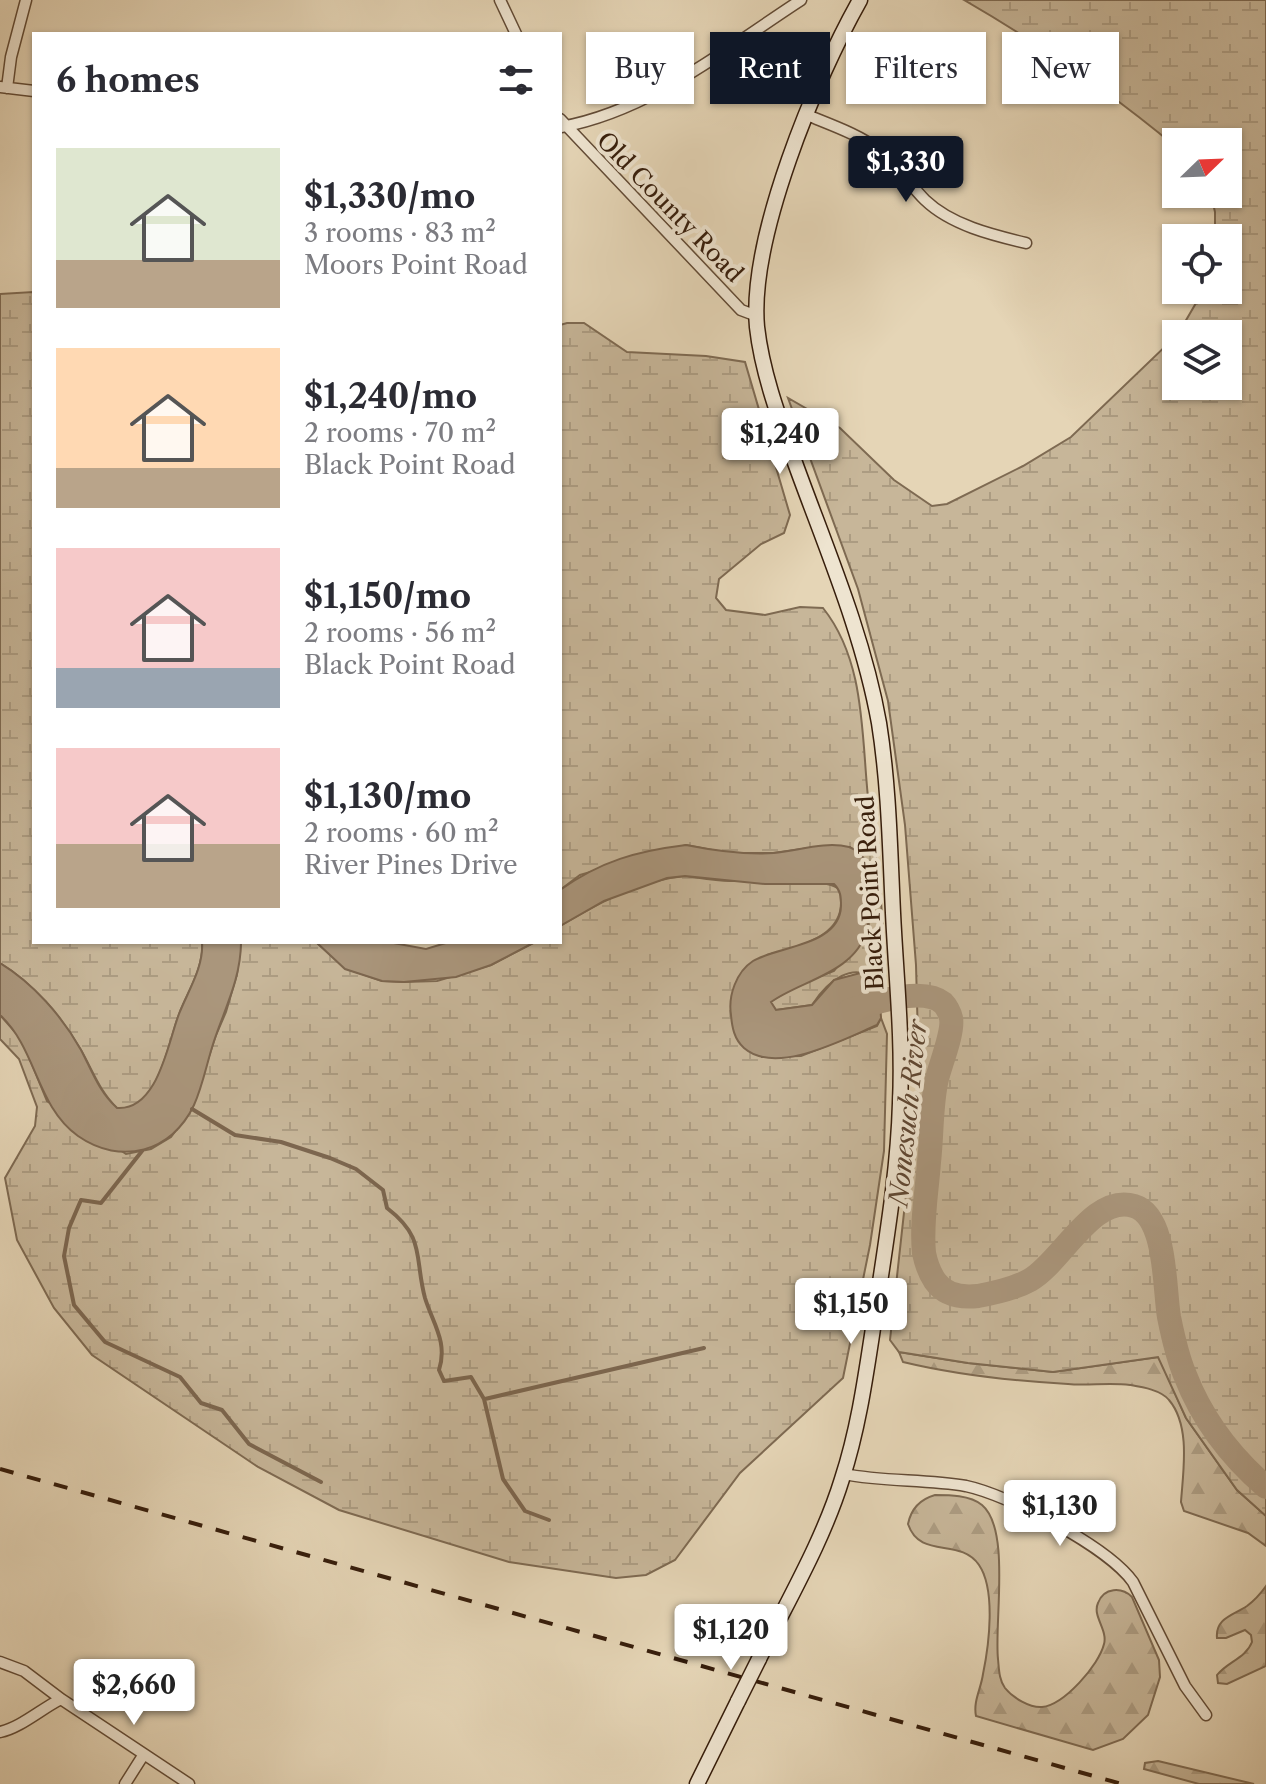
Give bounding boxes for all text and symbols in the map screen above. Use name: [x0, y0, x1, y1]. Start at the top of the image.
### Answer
chip: Buy: [586, 32, 694, 104]
chip: Rent: [710, 32, 830, 104]
chip: Filters: [846, 32, 986, 104]
chip: New: [1002, 32, 1119, 104]
icon: filters: [494, 58, 538, 102]
text: 6 homes: [56, 59, 200, 101]
street label: Old County Road: [591, 126, 749, 288]
north arrow: [1162, 128, 1242, 208]
map controls: [1162, 128, 1242, 400]
pin: $1,330: [841, 136, 971, 204]
text: $1,330: [866, 146, 946, 178]
text: $1,330/mo: [304, 175, 475, 217]
icon: home: [120, 180, 216, 276]
text: 3 rooms · 83 m²: [304, 217, 496, 249]
button: locate: [1162, 224, 1242, 304]
text: Moors Point Road: [304, 249, 528, 281]
button: layers: [1162, 320, 1242, 400]
text: $1,240/mo: [304, 375, 477, 417]
icon: home: [120, 380, 216, 476]
pin: $1,240: [715, 408, 845, 476]
text: 2 rooms · 70 m²: [304, 417, 496, 449]
text: $1,240: [740, 418, 820, 450]
text: Black Point Road: [304, 449, 516, 481]
text: $1,150/mo: [304, 575, 471, 617]
icon: home: [120, 580, 216, 676]
text: 2 rooms · 56 m²: [304, 617, 496, 649]
text: Black Point Road: [304, 649, 516, 681]
text: $1,130/mo: [304, 775, 471, 817]
icon: home: [120, 780, 216, 876]
street label: Black Point Road: [850, 794, 890, 991]
text: 2 rooms · 60 m²: [304, 817, 499, 849]
text: River Pines Drive: [304, 849, 518, 881]
water label: Nonesuch River: [882, 1016, 934, 1210]
pin: $1,150: [786, 1278, 916, 1346]
text: $1,150: [813, 1288, 889, 1320]
pin: $1,130: [995, 1480, 1125, 1548]
text: $1,130: [1022, 1490, 1098, 1522]
pin: $1,120: [666, 1604, 796, 1672]
text: $1,120: [693, 1614, 770, 1646]
pin: $2,660: [69, 1659, 199, 1727]
text: $2,660: [92, 1669, 176, 1701]

